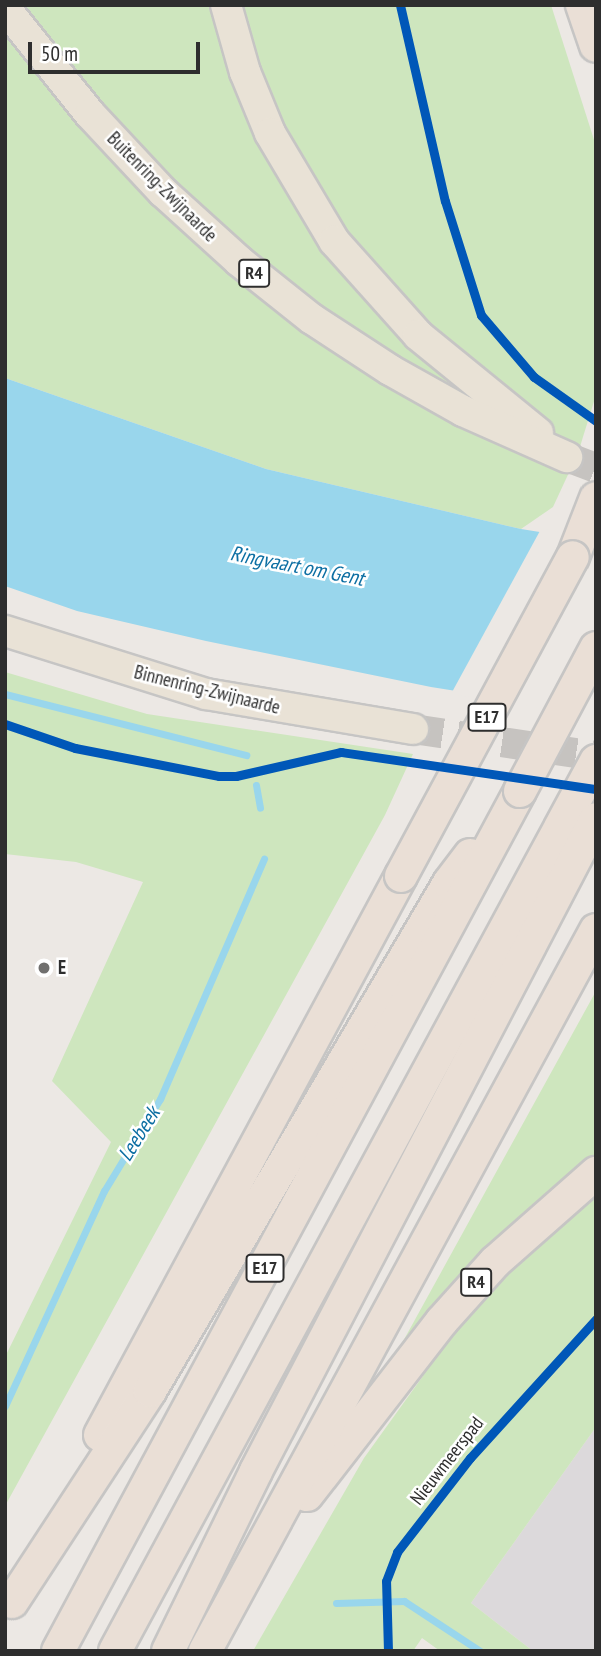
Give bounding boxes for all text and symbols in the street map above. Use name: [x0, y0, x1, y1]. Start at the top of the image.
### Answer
scale bar: [32, 28, 203, 72]
text: 50 m: [41, 40, 78, 67]
street label: Buitenring-Zwijnaarde: [102, 127, 222, 247]
road number: R4: [236, 258, 272, 288]
water label: Ringvaart om Gent: [228, 541, 366, 591]
street label: Binnenring-Zwijnaarde: [132, 661, 282, 719]
road number: E17: [466, 702, 508, 732]
place label: E: [58, 957, 66, 979]
marker: E: [36, 960, 52, 976]
water label: Leebeek: [113, 1102, 165, 1166]
road number: E17: [244, 1254, 286, 1282]
road number: R4: [458, 1268, 494, 1296]
street label: Nieuwmeerspad: [406, 1413, 488, 1509]

